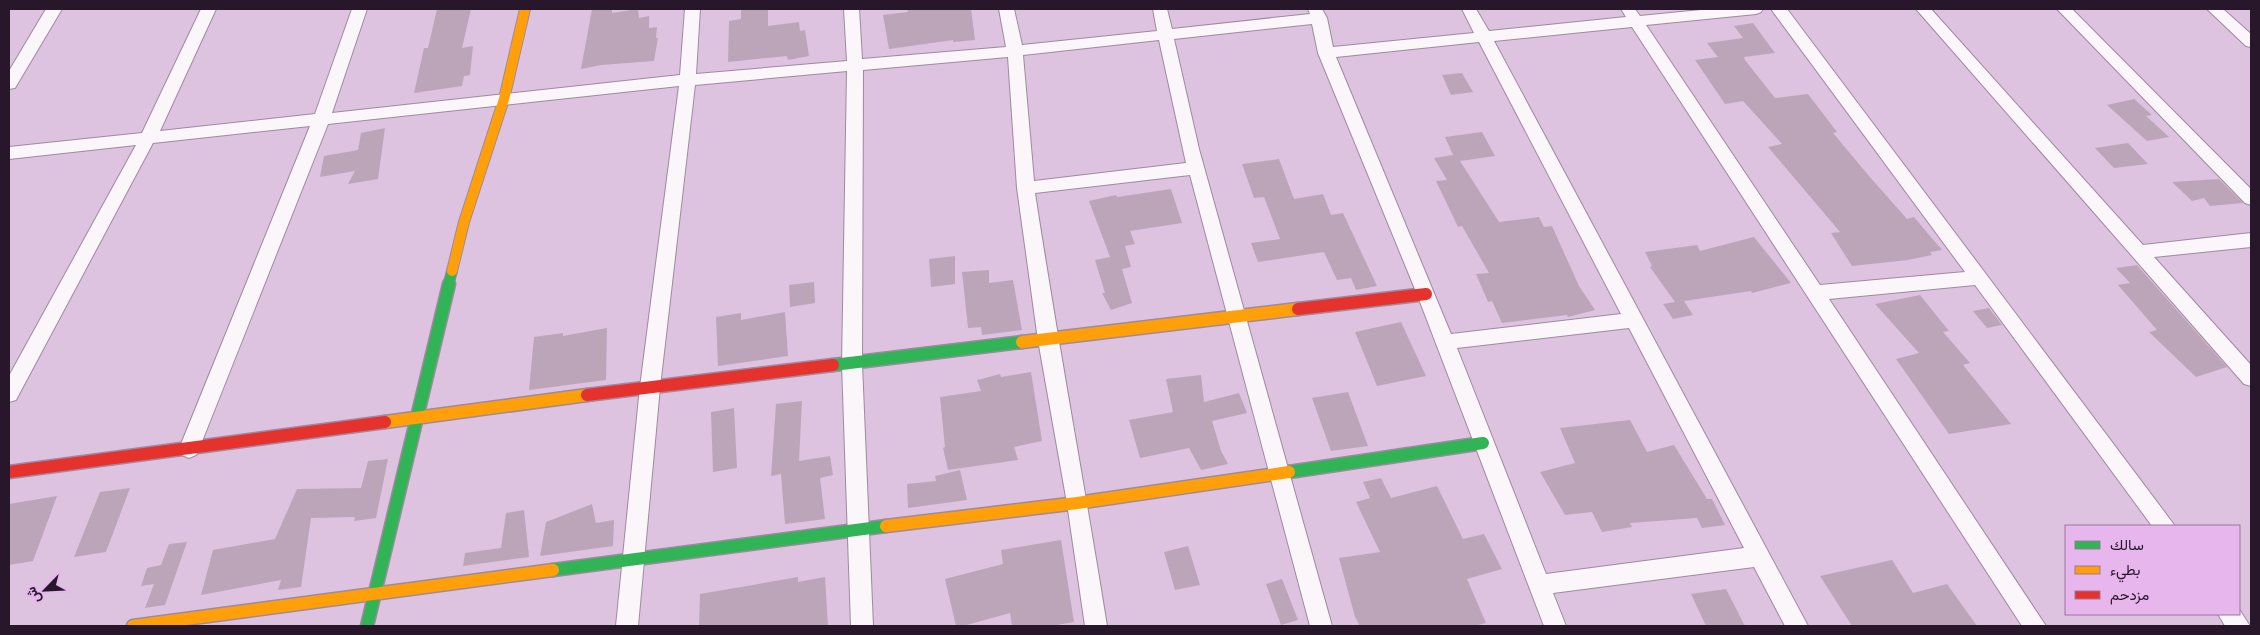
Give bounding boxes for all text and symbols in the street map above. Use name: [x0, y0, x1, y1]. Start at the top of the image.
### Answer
legend: [2065, 525, 2240, 615]
text: سالك: [2110, 537, 2144, 553]
text: بطيء: [2110, 562, 2140, 583]
north arrow: [20, 565, 70, 615]
text: ش: [23, 584, 45, 606]
text: مزدحم: [2110, 587, 2149, 605]

